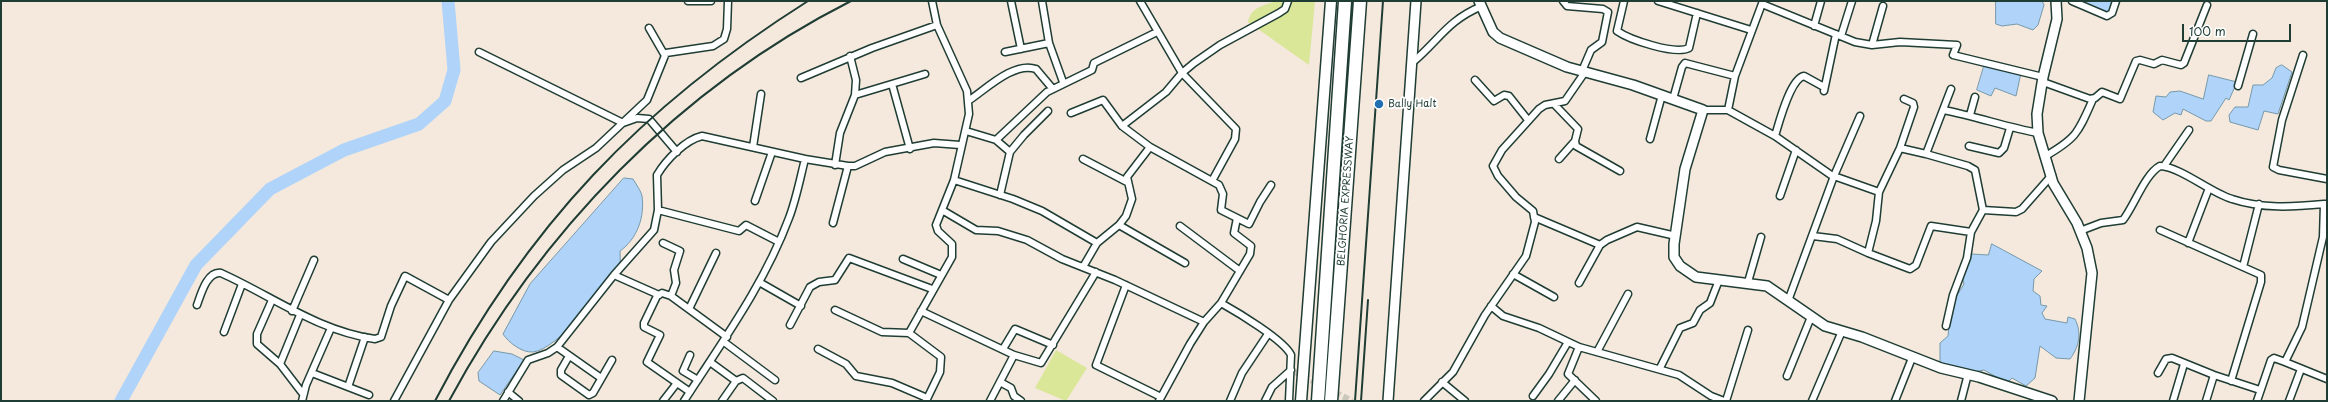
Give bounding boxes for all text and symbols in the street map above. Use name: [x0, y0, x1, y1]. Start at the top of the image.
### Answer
scale bar: [2184, 16, 2293, 42]
text: 100 m: [2189, 22, 2226, 40]
marker: Bally Halt: [1373, 98, 1385, 110]
place label: Bally Halt: [1388, 98, 1437, 110]
street label: BELGHORIA EXPRESSWAY: [1335, 136, 1357, 266]

